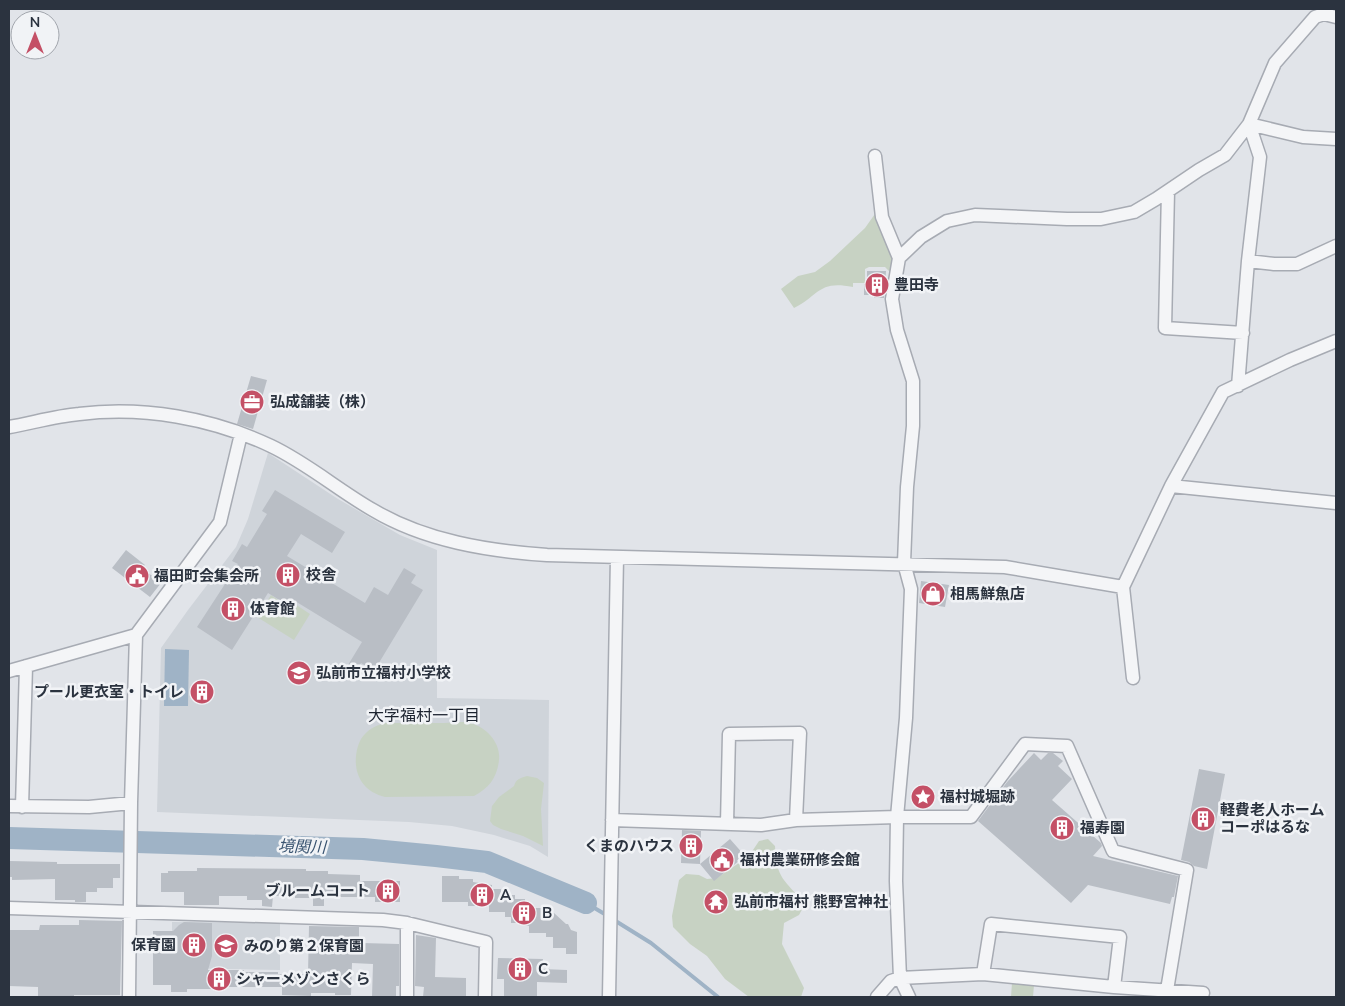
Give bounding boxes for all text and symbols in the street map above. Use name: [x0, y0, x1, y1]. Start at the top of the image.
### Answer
north arrow: [10, 10, 60, 60]
text: N: [30, 13, 40, 32]
building icon: 豊田寺: [864, 272, 890, 298]
place label: 豊田寺: [894, 275, 939, 295]
office icon: 弘成舗装（株）: [239, 389, 265, 415]
place label: 弘成舗装（株）: [270, 392, 375, 412]
building icon: 校舎: [275, 562, 301, 588]
public building icon: 福田町会集会所: [124, 563, 150, 589]
place label: 校舎: [306, 565, 337, 585]
place label: 福田町会集会所: [153, 566, 259, 586]
shop icon: 相馬鮮魚店: [920, 581, 946, 607]
place label: 相馬鮮魚店: [950, 584, 1025, 604]
building icon: 体育館: [220, 596, 246, 622]
place label: 体育館: [250, 599, 295, 619]
school or university icon: 弘前市立福村小学校: [286, 660, 312, 686]
place label: 弘前市立福村小学校: [316, 663, 451, 683]
building icon: プール更衣室・トイレ: [189, 679, 215, 705]
place label: プール更衣室・トイレ: [34, 682, 184, 702]
district label: 大字福村一丁目: [368, 705, 480, 727]
place icon: 福村城堀跡: [910, 784, 936, 810]
place label: 福村城堀跡: [939, 787, 1015, 807]
place label: 軽費老人ホーム コーポはるな: [1220, 800, 1325, 837]
building icon: 軽費老人ホーム コーポはるな: [1190, 806, 1216, 832]
building icon: 福寿園: [1049, 815, 1075, 841]
place label: 福寿園: [1079, 818, 1125, 838]
building icon: くまのハウス: [678, 833, 704, 859]
water label: 境関川: [278, 835, 328, 859]
place label: くまのハウス: [584, 836, 674, 856]
public building icon: 福村農業研修会館: [709, 847, 735, 873]
place label: 福村農業研修会館: [739, 850, 860, 870]
building icon: ブルームコート: [375, 878, 401, 904]
place label: ブルームコート: [265, 881, 370, 901]
building icon: A: [469, 882, 495, 908]
place label: A: [500, 885, 512, 905]
temple icon: 弘前市福村 熊野宮神社: [703, 889, 729, 915]
place label: 弘前市福村 熊野宮神社: [734, 892, 888, 912]
building icon: B: [511, 900, 537, 926]
place label: B: [542, 903, 552, 923]
building icon: 保育園: [181, 932, 207, 958]
school or university icon: みのり第２保育園: [213, 933, 239, 959]
place label: 保育園: [131, 935, 176, 955]
place label: みのり第２保育園: [244, 936, 364, 956]
building icon: C: [507, 956, 533, 982]
place label: C: [538, 959, 548, 979]
building icon: シャーメゾンさくら: [206, 966, 232, 992]
place label: シャーメゾンさくら: [236, 969, 370, 989]

